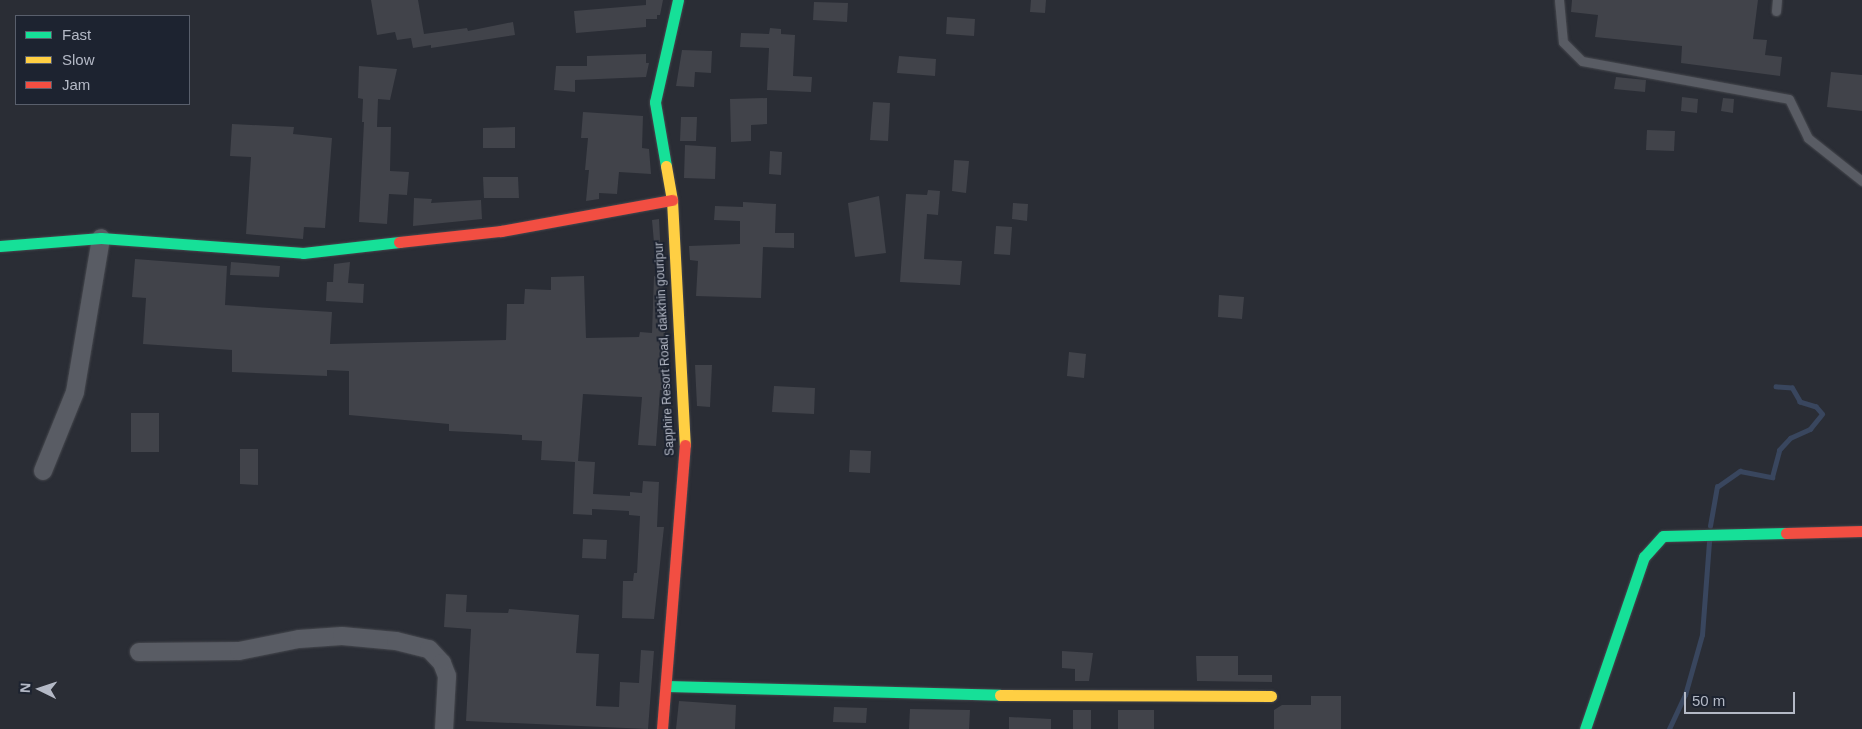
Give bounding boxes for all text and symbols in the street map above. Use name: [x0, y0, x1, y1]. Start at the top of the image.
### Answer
legend: [15, 15, 190, 105]
text: Fast: [62, 26, 91, 43]
text: Slow: [62, 51, 95, 68]
text: Jam: [62, 76, 90, 93]
street label: Sapphire Resort Road, dakkhin gouripur: [652, 242, 678, 456]
north arrow: [15, 664, 65, 714]
text: N: [17, 682, 33, 694]
scale bar: [1687, 682, 1798, 714]
text: 50 m: [1692, 692, 1725, 709]

